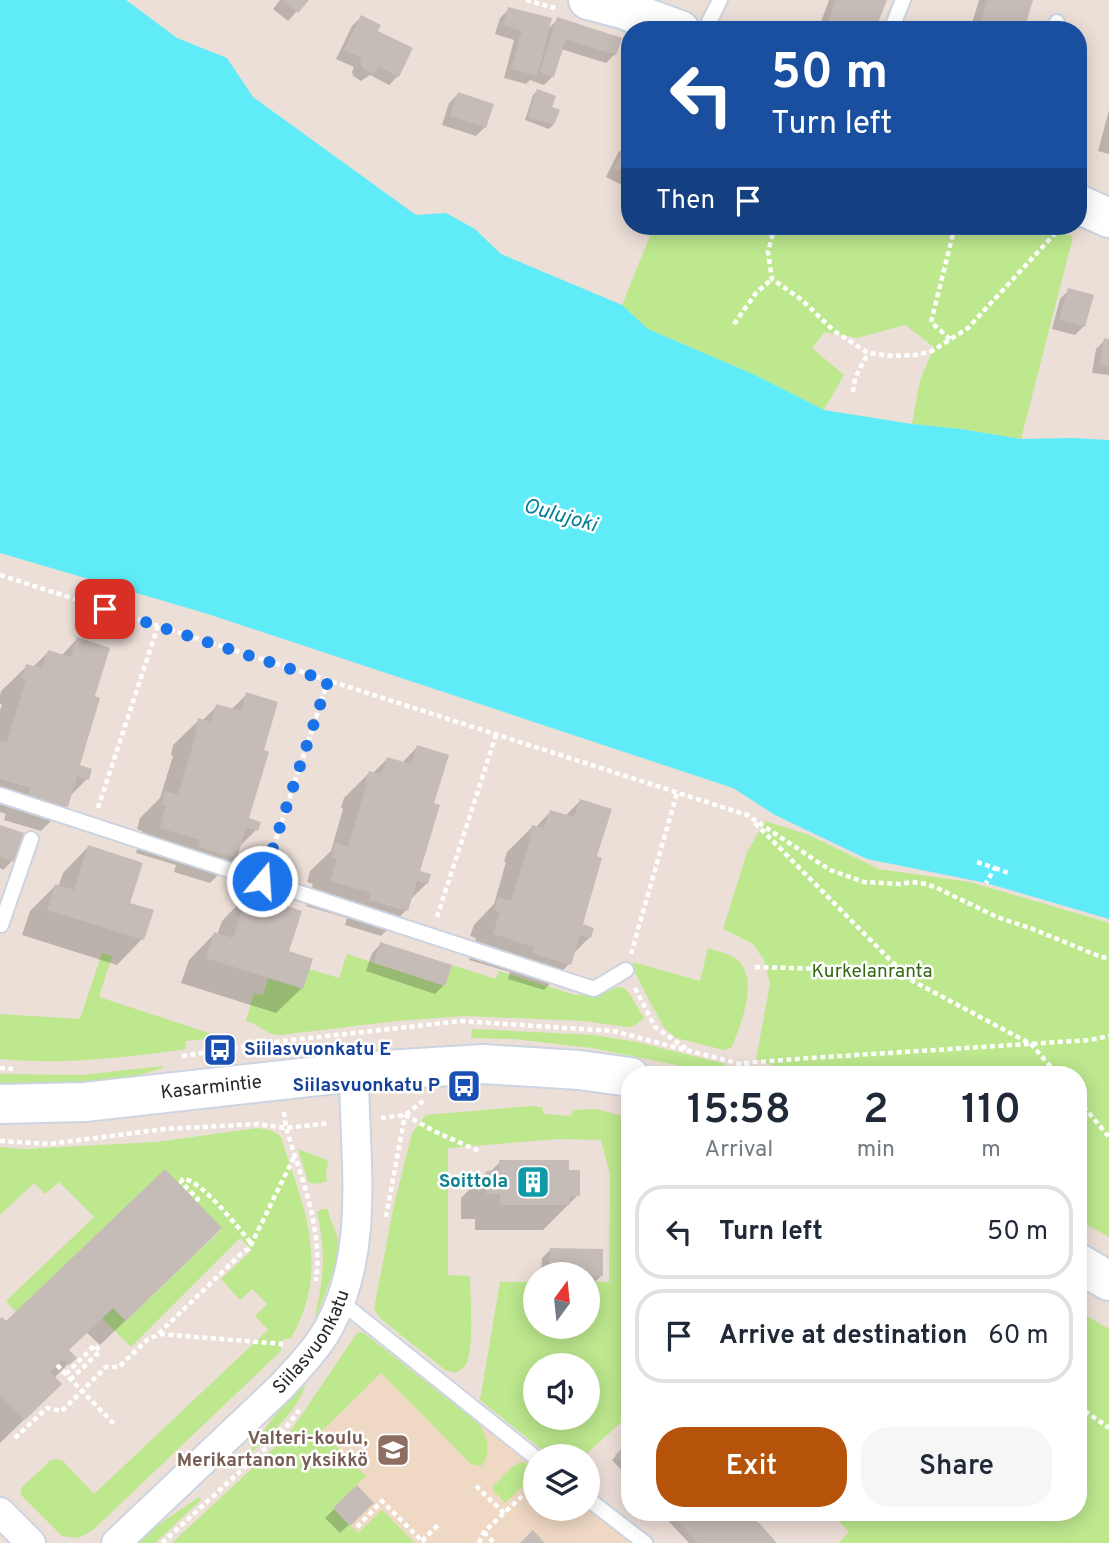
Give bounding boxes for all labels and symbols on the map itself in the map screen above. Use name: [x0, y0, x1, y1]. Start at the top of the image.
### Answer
water label: Oulujoki: [520, 493, 602, 540]
pin: [75, 579, 135, 639]
position arrow: [225, 844, 299, 918]
park label: Kurkelanranta: [811, 960, 933, 984]
bus stop icon: Siilasvuonkatu E: [201, 1031, 239, 1069]
place label: Siilasvuonkatu E: [244, 1038, 391, 1062]
bus stop icon: Siilasvuonkatu P: [445, 1067, 483, 1105]
street label: Kasarmintie: [159, 1070, 263, 1105]
place label: Siilasvuonkatu P: [293, 1074, 440, 1098]
building icon: Soittola: [514, 1163, 552, 1201]
place label: Soittola: [439, 1170, 508, 1194]
north arrow: [523, 1262, 600, 1339]
street label: Siilasvuonkatu: [268, 1287, 356, 1400]
place label: Valteri-koulu, Merikartanon yksikkö: [177, 1427, 368, 1473]
school or university icon: Valteri-koulu, Merikartanon yksikkö: [374, 1431, 412, 1469]

